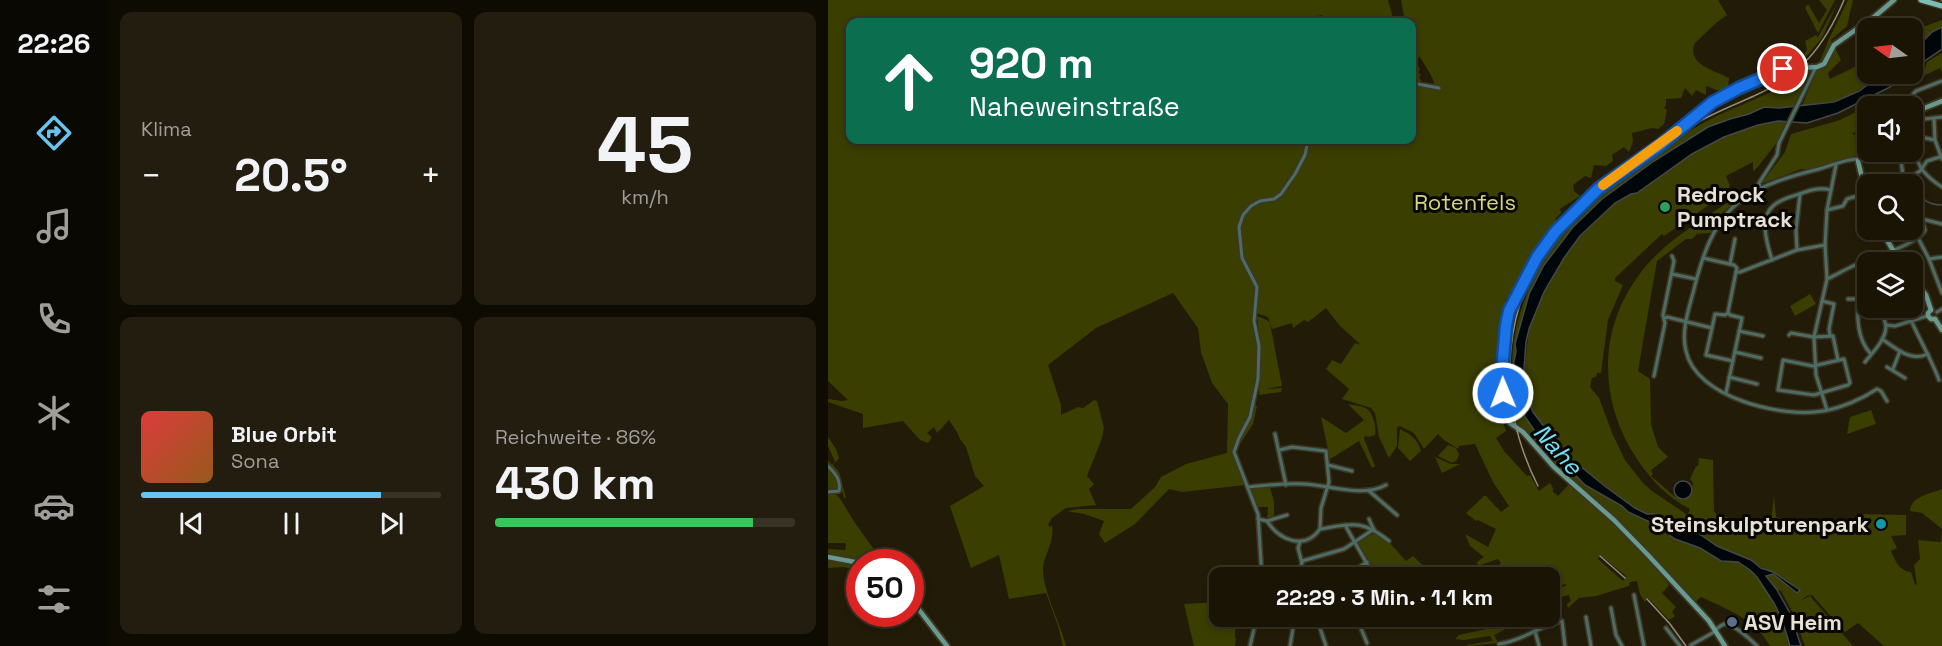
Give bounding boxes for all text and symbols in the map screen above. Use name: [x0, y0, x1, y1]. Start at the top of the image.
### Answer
north arrow: [1857, 18, 1923, 84]
map controls: [1857, 18, 1923, 318]
text: 22:26: [18, 26, 90, 61]
text: 920 m: [969, 37, 1094, 90]
icon: ahead: [870, 42, 948, 120]
pin: [1757, 43, 1808, 94]
icon: arrive: [1766, 52, 1799, 85]
text: Naheweinstraße: [969, 89, 1180, 124]
text: 45: [597, 95, 693, 195]
button: sound: [1857, 96, 1923, 162]
icon: directions: [33, 112, 75, 154]
text: Klima: [141, 116, 192, 142]
text: 20.5°: [234, 147, 348, 204]
text: −: [141, 155, 161, 197]
text: +: [421, 155, 441, 197]
button: search: [1857, 174, 1923, 240]
place label: Redrock Pumptrack: [1677, 180, 1793, 233]
text: km/h: [621, 184, 669, 210]
park label: Rotenfels: [1414, 188, 1516, 216]
marker: Redrock Pumptrack: [1658, 200, 1672, 214]
icon: music: [33, 205, 75, 247]
button: layers: [1857, 252, 1923, 318]
icon: phone: [33, 298, 75, 340]
position arrow: [1471, 361, 1535, 425]
icon: climate: [33, 392, 75, 434]
water label: Nahe: [1527, 417, 1590, 482]
text: Blue Orbit: [231, 420, 337, 448]
text: Reichweite · 86%: [495, 424, 656, 450]
text: Sona: [231, 448, 279, 474]
text: 430 km: [495, 455, 655, 512]
icon: car: [33, 485, 75, 527]
icon: previous: [175, 507, 208, 540]
icon: pause: [275, 507, 308, 540]
icon: next: [375, 507, 408, 540]
place label: Steinskulpturenpark: [1651, 510, 1870, 538]
marker: Steinskulpturenpark: [1874, 517, 1888, 531]
speed limit sign: 50: [846, 549, 924, 627]
icon: filters: [33, 578, 75, 620]
text: 22:29 · 3 Min. · 1.1 km: [1276, 583, 1493, 611]
place label: ASV Heim: [1744, 608, 1842, 636]
marker: ASV Heim: [1725, 615, 1739, 629]

